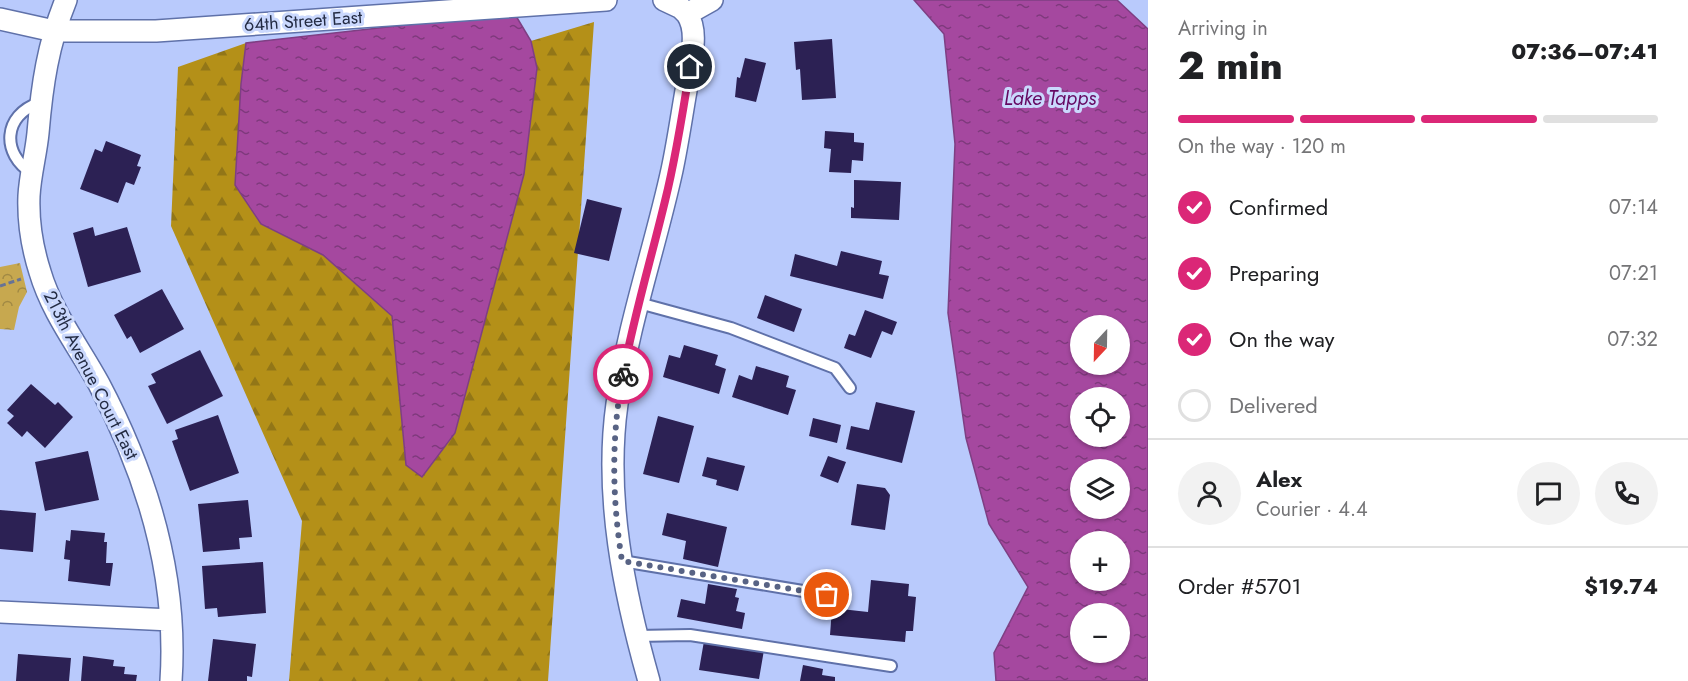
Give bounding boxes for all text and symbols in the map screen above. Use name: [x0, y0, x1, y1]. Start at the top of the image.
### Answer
street label: 64th Street East: [243, 4, 364, 38]
text: Arriving in: [1178, 14, 1268, 43]
text: 07:36–07:41: [1511, 35, 1658, 67]
text: 2 min: [1178, 37, 1283, 94]
pin: [664, 41, 715, 92]
icon: home: [673, 50, 706, 83]
water label: Lake Tapps: [1004, 84, 1096, 113]
text: On the way · 120 m: [1178, 132, 1346, 161]
icon: check: [1178, 191, 1211, 224]
text: Confirmed: [1229, 191, 1328, 223]
text: 07:14: [1609, 193, 1658, 222]
icon: check: [1178, 257, 1211, 290]
text: Preparing: [1229, 257, 1320, 289]
text: 07:21: [1609, 259, 1658, 288]
street label: 213th Avenue Court East: [37, 286, 145, 465]
north arrow: [1070, 315, 1130, 375]
map controls: [1070, 315, 1130, 663]
icon: check: [1178, 323, 1211, 356]
text: On the way: [1229, 323, 1334, 355]
text: 07:32: [1607, 325, 1658, 354]
courier: [593, 344, 653, 404]
icon: bike: [607, 358, 640, 391]
button: locate: [1070, 387, 1130, 447]
text: Delivered: [1229, 389, 1318, 421]
button: layers: [1070, 459, 1130, 519]
button: person: [1178, 462, 1241, 525]
button: chat: [1517, 462, 1580, 525]
button: phone: [1595, 462, 1658, 525]
text: Alex: [1256, 463, 1302, 495]
text: Courier · 4.4: [1256, 495, 1368, 524]
button: +: [1070, 531, 1130, 591]
pin: [801, 569, 852, 620]
text: Order #5701: [1178, 570, 1301, 602]
text: $19.74: [1584, 570, 1658, 602]
icon: bag: [810, 578, 843, 611]
button: −: [1070, 603, 1130, 663]

